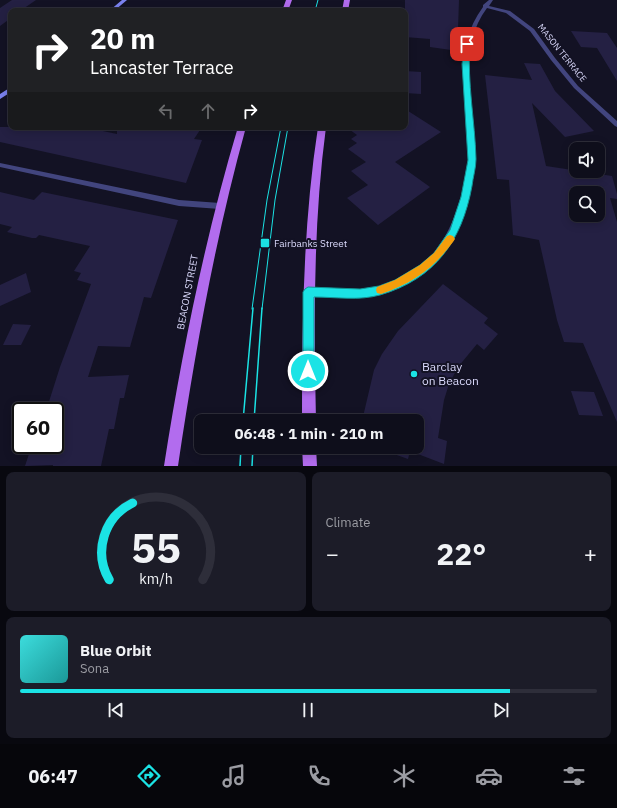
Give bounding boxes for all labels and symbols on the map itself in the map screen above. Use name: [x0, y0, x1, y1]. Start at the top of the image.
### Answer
street label: MASON TERRACE: [536, 21, 589, 84]
pin: [450, 27, 484, 61]
marker: Fairbanks Street: [259, 237, 271, 249]
place label: Fairbanks Street: [274, 237, 348, 250]
street label: BEACON STREET: [174, 253, 201, 331]
position arrow: [287, 350, 329, 392]
place label: Barclay on Beacon: [422, 359, 479, 388]
marker: Barclay on Beacon: [409, 369, 419, 379]
speed limit sign: 60: [12, 402, 64, 454]

